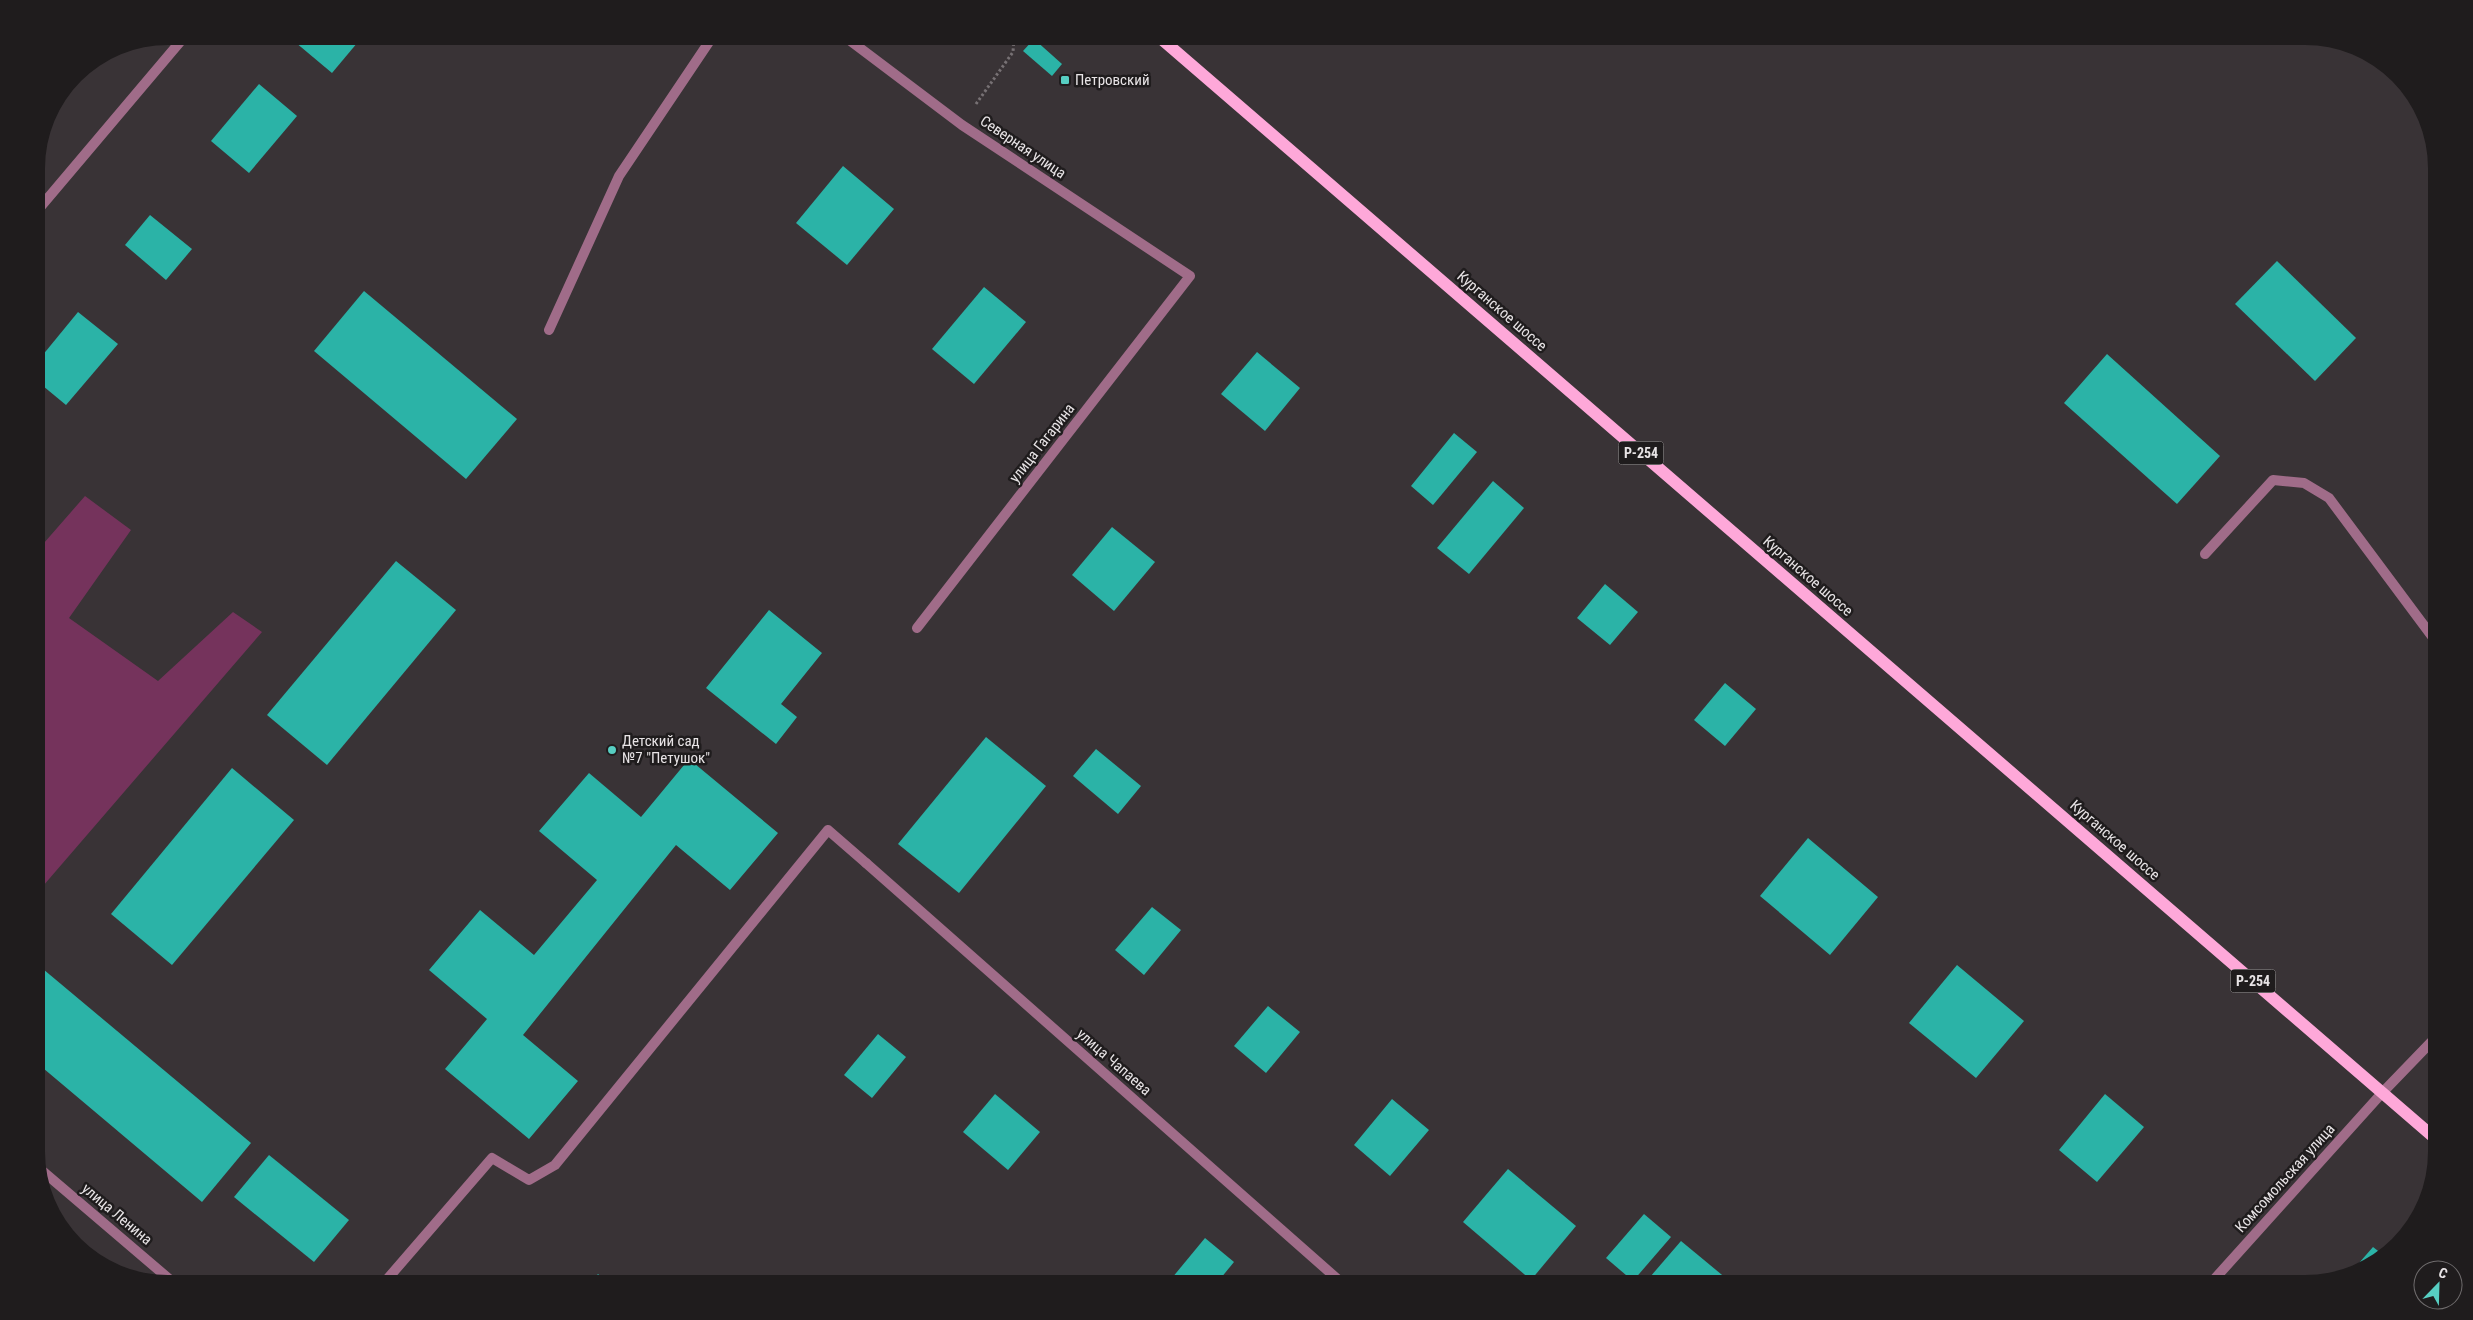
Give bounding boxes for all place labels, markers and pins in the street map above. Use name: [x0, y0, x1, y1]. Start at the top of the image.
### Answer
place label: Петровский: [1075, 71, 1150, 89]
marker: Петровский: [1059, 74, 1071, 86]
place label: Детский сад №7 "Петушок": [622, 732, 710, 767]
marker: Детский сад №7 "Петушок": [606, 744, 618, 756]

